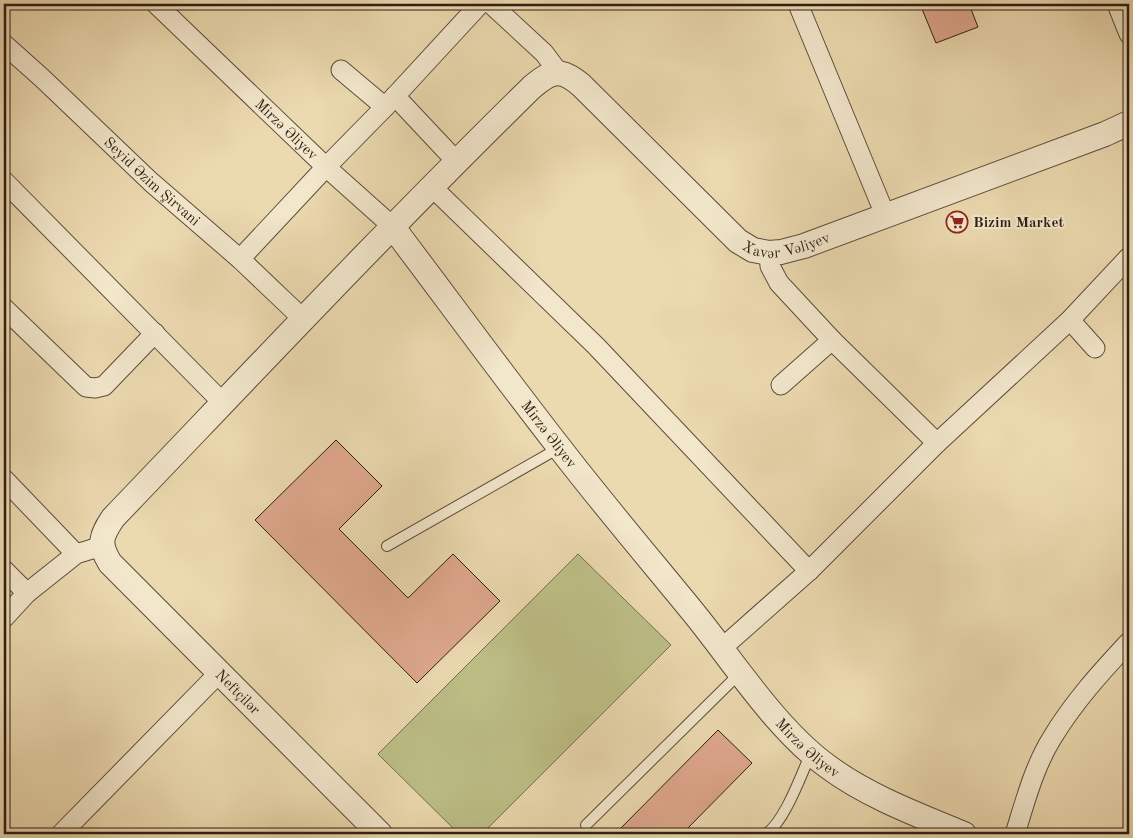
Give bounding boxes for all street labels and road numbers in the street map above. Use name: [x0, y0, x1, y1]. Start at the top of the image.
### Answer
street label: Mirzə Əliyev: [251, 97, 320, 164]
street label: Seyid Əzim Şirvani: [100, 135, 202, 230]
street label: Xavər Vəliyev: [739, 231, 832, 262]
street label: Mirzə Əliyev: [517, 399, 579, 472]
street label: Neftçilər: [212, 668, 262, 718]
street label: Mirzə Əliyev: [772, 716, 842, 782]

